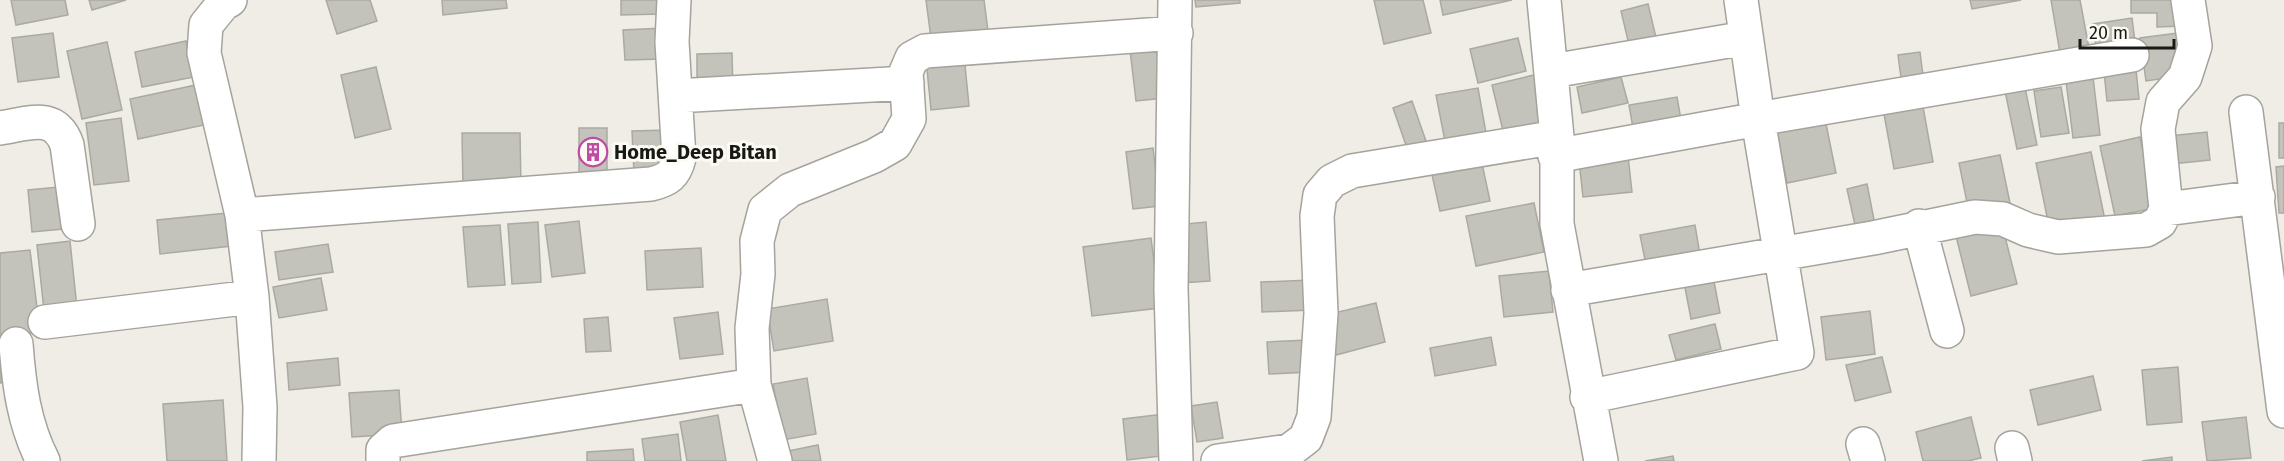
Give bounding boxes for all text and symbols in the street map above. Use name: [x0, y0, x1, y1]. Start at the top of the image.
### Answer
scale bar: [2080, 12, 2174, 50]
text: 20 m: [2089, 22, 2128, 44]
building icon: Home_Deep Bitan: [577, 136, 609, 168]
place label: Home_Deep Bitan: [614, 140, 777, 164]

